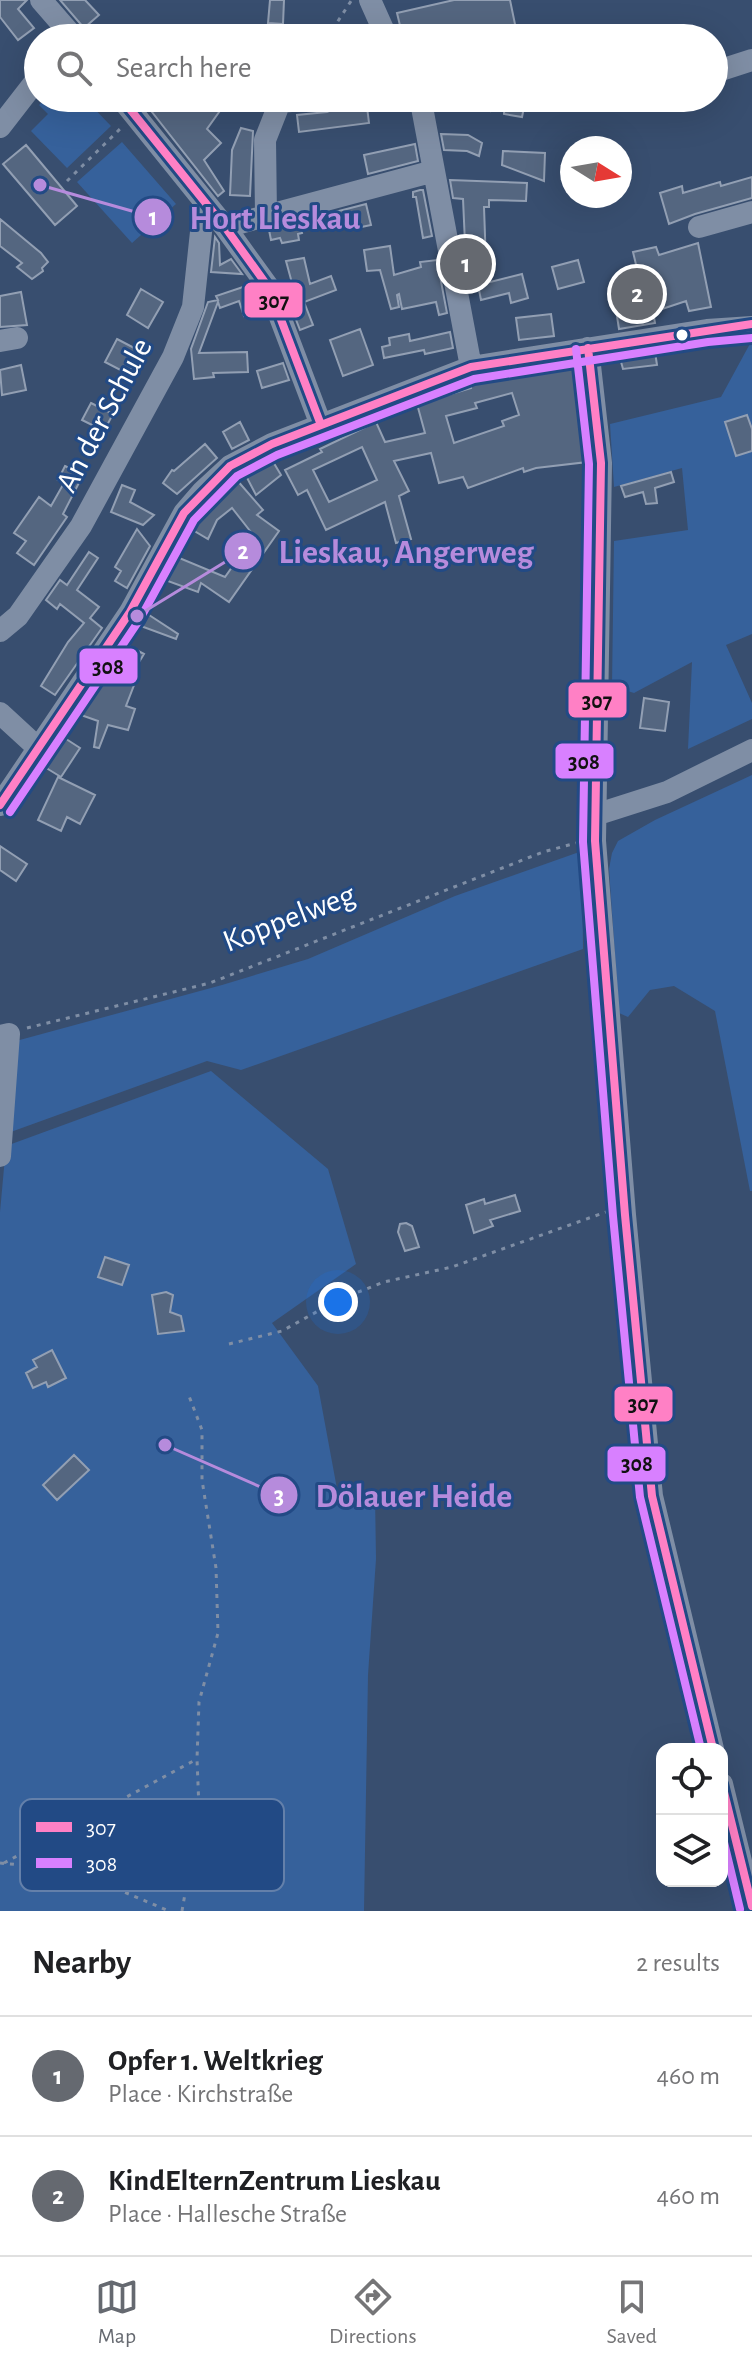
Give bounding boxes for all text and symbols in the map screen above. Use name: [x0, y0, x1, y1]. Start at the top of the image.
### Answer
search box: [24, 24, 728, 112]
icon: search: [52, 46, 96, 90]
text: Search here: [116, 53, 252, 83]
north arrow: [560, 136, 632, 208]
callout: Hort Lieskau: [133, 188, 376, 246]
text: Hort Lieskau: [189, 202, 361, 236]
text: 1: [149, 206, 157, 230]
pin: 1: [440, 234, 492, 294]
pin: 2: [611, 264, 663, 324]
line badge: 307: [243, 281, 304, 319]
text: 307: [259, 290, 289, 312]
unlabelled marker: [674, 327, 690, 343]
street label: An der Schule: [50, 333, 158, 497]
callout: Lieskau, Angerweg: [223, 522, 550, 580]
text: Lieskau, Angerweg: [278, 536, 535, 570]
text: 2: [237, 540, 249, 564]
line badge: 308: [78, 647, 139, 685]
text: 308: [92, 656, 124, 678]
line badge: 307: [567, 681, 628, 719]
text: 307: [582, 690, 612, 712]
line badge: 308: [554, 742, 615, 780]
text: 308: [568, 751, 600, 773]
street label: Koppelweg: [218, 878, 360, 958]
your location: [318, 1282, 358, 1322]
line badge: 307: [613, 1385, 674, 1423]
text: 307: [628, 1393, 658, 1415]
line badge: 308: [606, 1445, 667, 1483]
text: 308: [621, 1453, 653, 1475]
callout: Dölauer Heide: [259, 1466, 528, 1524]
text: Dölauer Heide: [316, 1480, 512, 1514]
text: 3: [274, 1485, 284, 1509]
map controls: [656, 1743, 728, 1887]
button: locate: [656, 1743, 728, 1815]
legend: [20, 1799, 284, 1891]
button: layers: [656, 1815, 728, 1887]
text: 307: [86, 1817, 116, 1839]
text: 308: [86, 1853, 117, 1875]
text: Nearby: [32, 1946, 131, 1980]
text: 2 results: [636, 1950, 720, 1976]
text: Opfer 1. Weltkrieg: [108, 2046, 323, 2076]
text: 1: [53, 2063, 63, 2089]
text: 460 m: [656, 2063, 720, 2089]
text: Place · Kirchstraße: [108, 2081, 293, 2107]
text: KindElternZentrum Lieskau: [108, 2166, 441, 2196]
text: 2: [52, 2183, 64, 2209]
text: 460 m: [656, 2183, 720, 2209]
text: Place · Hallesche Straße: [108, 2201, 347, 2227]
tab: Map: [95, 2275, 139, 2349]
tab: Directions: [329, 2275, 417, 2349]
tab: Saved: [607, 2275, 657, 2349]

